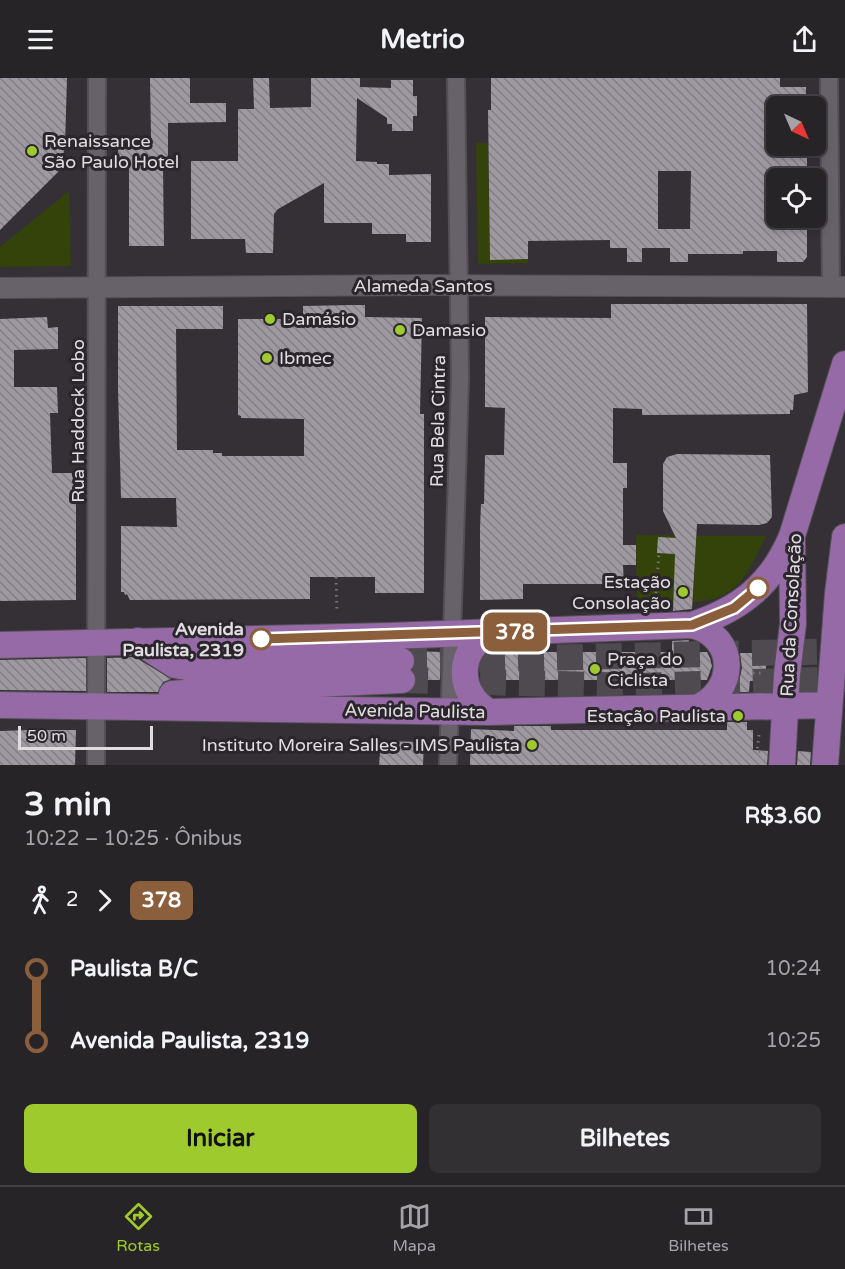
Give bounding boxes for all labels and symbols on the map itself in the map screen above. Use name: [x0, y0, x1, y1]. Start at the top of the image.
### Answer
north arrow: [766, 96, 826, 156]
place label: Renaissance São Paulo Hotel: [44, 130, 179, 173]
marker: Renaissance São Paulo Hotel: [25, 144, 39, 158]
street label: Alameda Santos: [353, 275, 493, 297]
place label: Damásio: [282, 308, 356, 330]
marker: Damásio: [263, 312, 277, 326]
place label: Damasio: [412, 319, 486, 341]
marker: Damasio: [393, 323, 407, 337]
street label: Rua Haddock Lobo: [67, 339, 89, 503]
place label: Ibmec: [279, 347, 332, 369]
marker: Ibmec: [260, 351, 274, 365]
street label: Rua Bela Cintra: [426, 355, 450, 487]
street label: Rua da Consolação: [776, 533, 806, 697]
place label: Estação Consolação: [572, 571, 671, 614]
unlabelled marker: [747, 577, 769, 599]
marker: Estação Consolação: [676, 585, 690, 599]
line badge: 378: [480, 612, 550, 652]
place label: Avenida Paulista, 2319: [122, 618, 244, 661]
marker: Avenida Paulista, 2319: [250, 628, 272, 650]
place label: Praça do Ciclista: [607, 648, 683, 691]
marker: Praça do Ciclista: [588, 662, 602, 676]
street label: Avenida Paulista: [344, 699, 486, 723]
place label: Estação Paulista: [587, 705, 726, 727]
marker: Estação Paulista: [731, 709, 745, 723]
scale bar: [18, 723, 153, 750]
place label: Instituto Moreira Salles - IMS Paulista: [202, 734, 520, 756]
marker: Instituto Moreira Salles - IMS Paulista: [525, 738, 539, 752]

